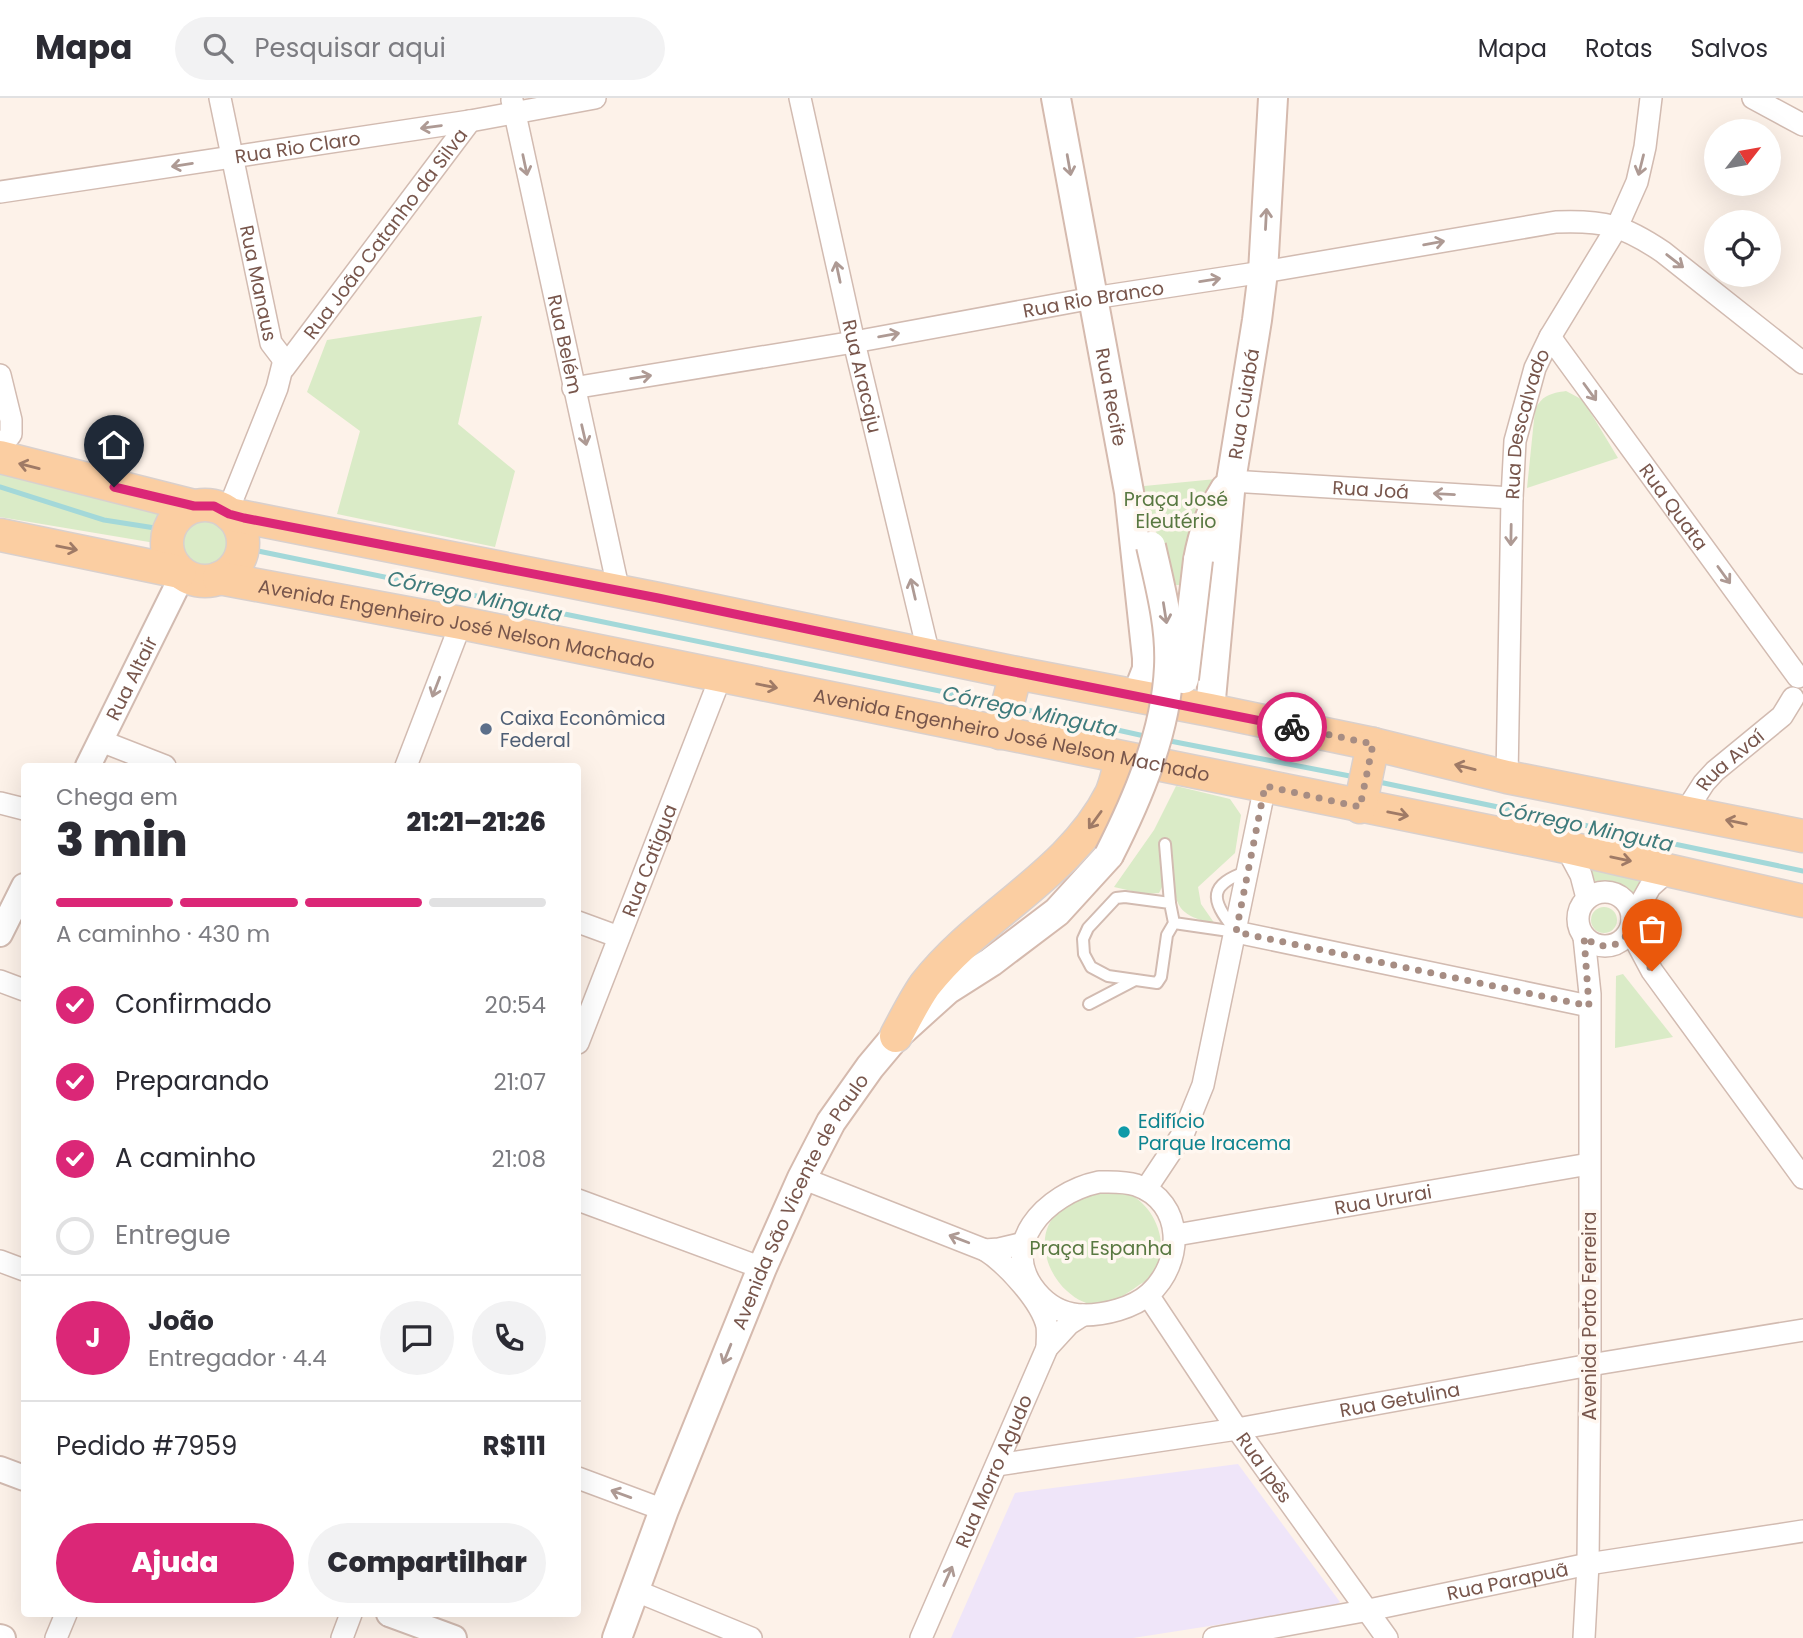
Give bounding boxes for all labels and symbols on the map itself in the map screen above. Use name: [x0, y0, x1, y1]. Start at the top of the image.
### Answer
north arrow: [1704, 119, 1782, 196]
one-way arrow: [420, 121, 443, 134]
street label: Rua João Catanho da Silva: [297, 122, 474, 345]
street label: Rua Rio Claro: [233, 124, 362, 170]
one-way arrow: [519, 153, 533, 176]
one-way arrow: [1063, 153, 1076, 176]
one-way arrow: [1634, 153, 1647, 176]
one-way arrow: [171, 159, 194, 172]
one-way arrow: [1259, 208, 1272, 231]
street label: Rua Manaus: [233, 223, 284, 344]
one-way arrow: [1423, 236, 1445, 249]
one-way arrow: [1665, 254, 1684, 269]
one-way arrow: [831, 261, 845, 284]
one-way arrow: [1198, 273, 1221, 286]
street label: Rua Rio Branco: [1021, 274, 1166, 324]
street label: Rua Belém: [541, 292, 589, 397]
street label: Rua Aracaju: [836, 317, 889, 436]
one-way arrow: [877, 328, 900, 341]
street label: Rua Descalvado: [1498, 344, 1556, 500]
street label: Rua Recife: [1089, 346, 1134, 448]
street label: Rua Cuiabá: [1221, 347, 1266, 461]
one-way arrow: [629, 370, 652, 383]
one-way arrow: [1583, 382, 1597, 401]
pin: [84, 415, 144, 487]
one-way arrow: [578, 423, 591, 446]
one-way arrow: [18, 458, 41, 472]
street label: Rua Quata: [1633, 458, 1715, 556]
street label: Rua Joá: [1332, 474, 1410, 505]
park label: Praça José Eleutério: [1124, 486, 1228, 535]
one-way arrow: [1432, 487, 1455, 500]
one-way arrow: [1504, 523, 1518, 546]
one-way arrow: [55, 542, 78, 556]
water label: Córrego Minguta: [385, 563, 565, 629]
one-way arrow: [1717, 566, 1732, 584]
street label: Avenida Engenheiro José Nelson Machado: [256, 572, 657, 676]
one-way arrow: [905, 578, 919, 601]
one-way arrow: [1159, 601, 1172, 624]
street label: Rua Altair: [99, 632, 164, 725]
one-way arrow: [429, 675, 442, 697]
water label: Córrego Minguta: [940, 678, 1120, 744]
one-way arrow: [755, 679, 777, 693]
street label: Avenida Engenheiro José Nelson Machado: [811, 681, 1212, 788]
courier: [1257, 692, 1327, 762]
place label: Caixa Econômica Federal: [500, 705, 666, 754]
marker: Caixa Econômica Federal: [478, 721, 494, 737]
street label: Rua Avaí: [1689, 722, 1770, 796]
one-way arrow: [1454, 760, 1477, 773]
water label: Córrego Minguta: [1496, 793, 1676, 859]
street label: Rua Catigua: [615, 800, 683, 921]
one-way arrow: [1386, 808, 1408, 822]
one-way arrow: [1087, 810, 1102, 829]
one-way arrow: [1725, 814, 1748, 828]
one-way arrow: [1609, 853, 1632, 866]
pin: [1622, 899, 1682, 971]
street label: Avenida São Vicente de Paulo: [725, 1068, 875, 1334]
place label: Edifício Parque Iracema: [1138, 1108, 1291, 1157]
marker: Edifício Parque Iracema: [1116, 1124, 1132, 1140]
street label: Rua Ururai: [1332, 1178, 1434, 1221]
street label: Avenida Porto Ferreira: [1576, 1211, 1603, 1421]
one-way arrow: [948, 1232, 970, 1245]
park label: Praça Espanha: [1030, 1235, 1172, 1262]
one-way arrow: [720, 1343, 733, 1365]
street label: Rua Getulina: [1337, 1375, 1462, 1424]
street label: Rua Morro Agudo: [948, 1390, 1039, 1552]
street label: Rua Ipês: [1230, 1427, 1299, 1508]
one-way arrow: [610, 1487, 632, 1499]
street label: Rua Parapuã: [1444, 1555, 1571, 1607]
one-way arrow: [942, 1565, 955, 1587]

